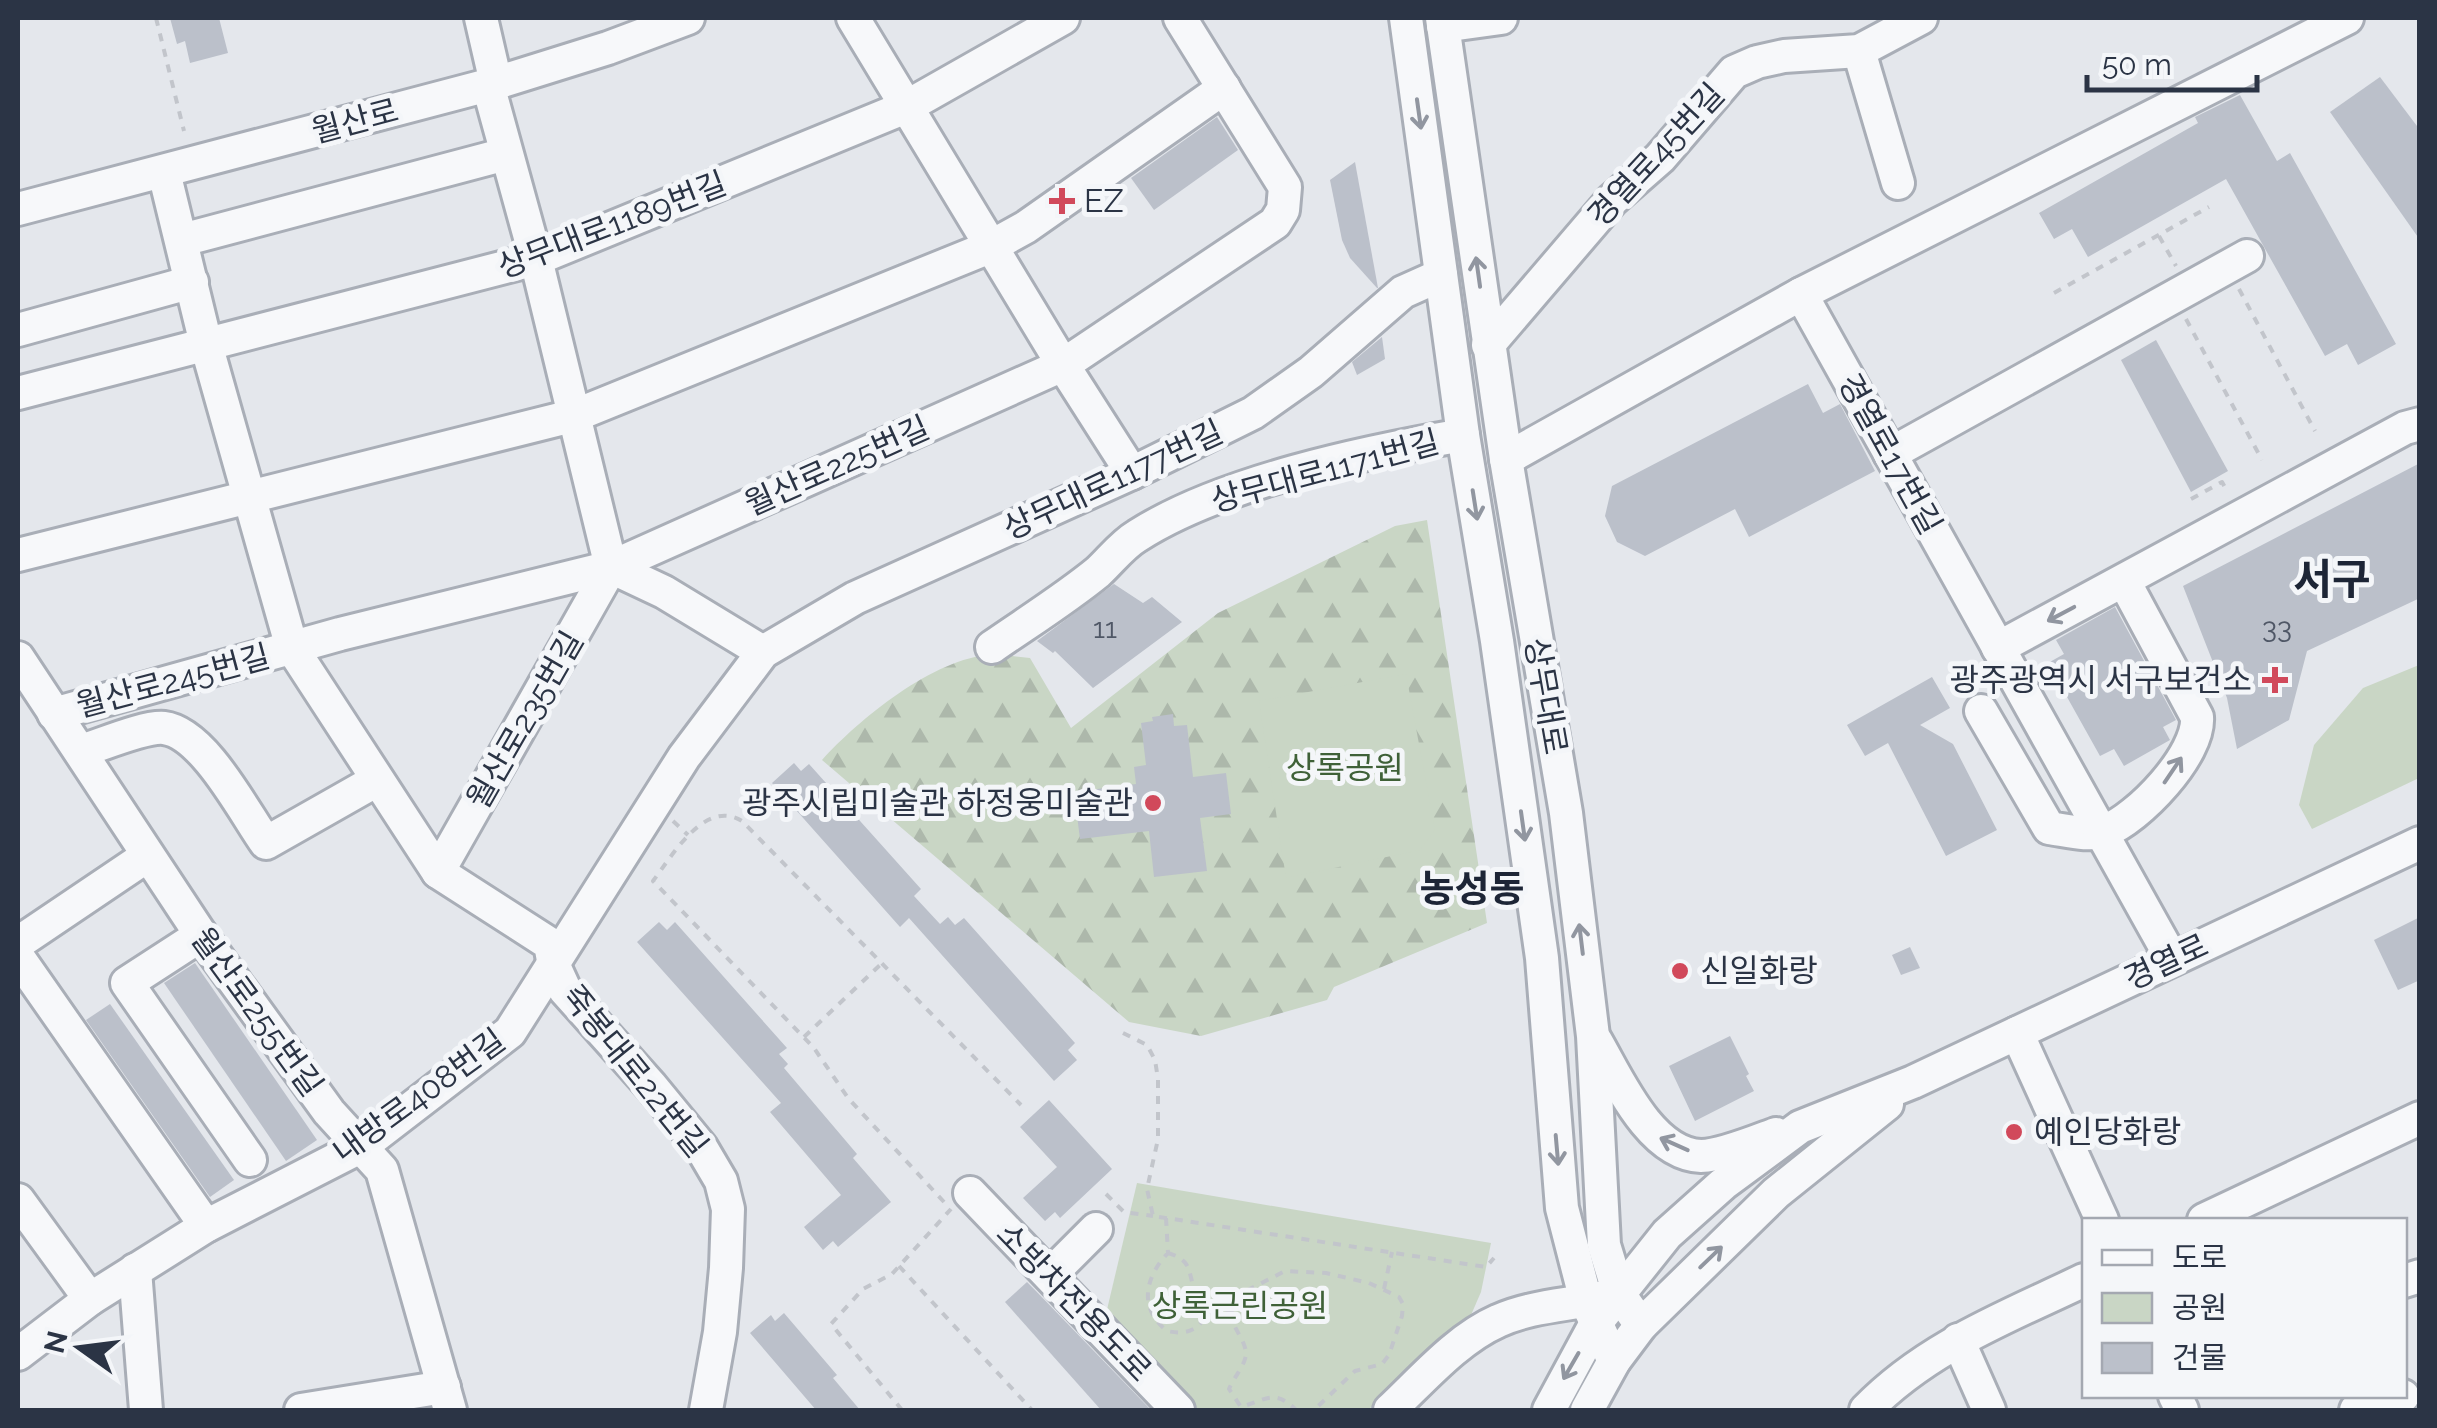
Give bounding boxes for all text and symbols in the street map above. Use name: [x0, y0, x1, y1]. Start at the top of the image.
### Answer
scale bar: [2087, 30, 2257, 92]
text: 50 m: [2102, 47, 2172, 82]
street label: 경열로45번길: [1580, 75, 1731, 234]
street label: 월산로: [307, 91, 402, 150]
one-way arrow: [1410, 97, 1428, 130]
street label: 상무대로1189번길: [492, 164, 731, 285]
place label: EZ: [1084, 182, 1124, 219]
marker: EZ: [1049, 188, 1075, 214]
one-way arrow: [1468, 257, 1486, 289]
street label: 경열로17번길: [1831, 367, 1950, 541]
street label: 월산로225번길: [739, 408, 935, 523]
street label: 상무대로1177번길: [997, 412, 1229, 547]
street label: 상무대로1171번길: [1207, 422, 1443, 519]
one-way arrow: [1466, 488, 1485, 521]
district label: 서구: [2293, 555, 2371, 604]
one-way arrow: [2046, 605, 2076, 624]
house number: 11: [1093, 612, 1117, 645]
house number: 33: [2262, 612, 2292, 645]
street label: 월산로235번길: [459, 625, 590, 815]
street label: 상무대로: [1518, 635, 1575, 757]
street label: 월산로245번길: [72, 637, 274, 724]
place label: 광주광역시 서구보건소: [1949, 661, 2252, 698]
marker: 광주광역시 서구보건소: [2262, 667, 2288, 693]
park label: 상록공원: [1286, 749, 1404, 786]
one-way arrow: [2163, 756, 2184, 784]
place label: 광주시립미술관 하정웅미술관: [742, 784, 1133, 821]
marker: 광주시립미술관 하정웅미술관: [1142, 792, 1164, 814]
one-way arrow: [1515, 810, 1533, 842]
district label: 농성동: [1420, 866, 1524, 911]
street label: 월산로255번길: [184, 920, 331, 1103]
one-way arrow: [1571, 924, 1590, 956]
street label: 경열로: [2118, 926, 2214, 997]
place label: 신일화랑: [1700, 952, 1818, 989]
marker: 신일화랑: [1669, 960, 1691, 982]
street label: 죽봉대로22번길: [555, 977, 716, 1164]
street label: 내방로408번길: [326, 1021, 512, 1170]
place label: 예인당화랑: [2034, 1113, 2181, 1150]
marker: 예인당화랑: [2003, 1121, 2025, 1143]
one-way arrow: [1548, 1133, 1567, 1165]
one-way arrow: [1659, 1134, 1689, 1153]
street label: 소방차전용도로: [989, 1215, 1159, 1389]
legend: [2082, 1218, 2407, 1398]
text: 도로: [2172, 1240, 2227, 1275]
one-way arrow: [1698, 1245, 1722, 1269]
park label: 상록근린공원: [1152, 1287, 1328, 1324]
text: 공원: [2172, 1290, 2227, 1325]
north arrow: [30, 1298, 130, 1398]
text: N: [38, 1328, 75, 1356]
text: 건물: [2172, 1340, 2227, 1375]
one-way arrow: [1561, 1351, 1581, 1380]

